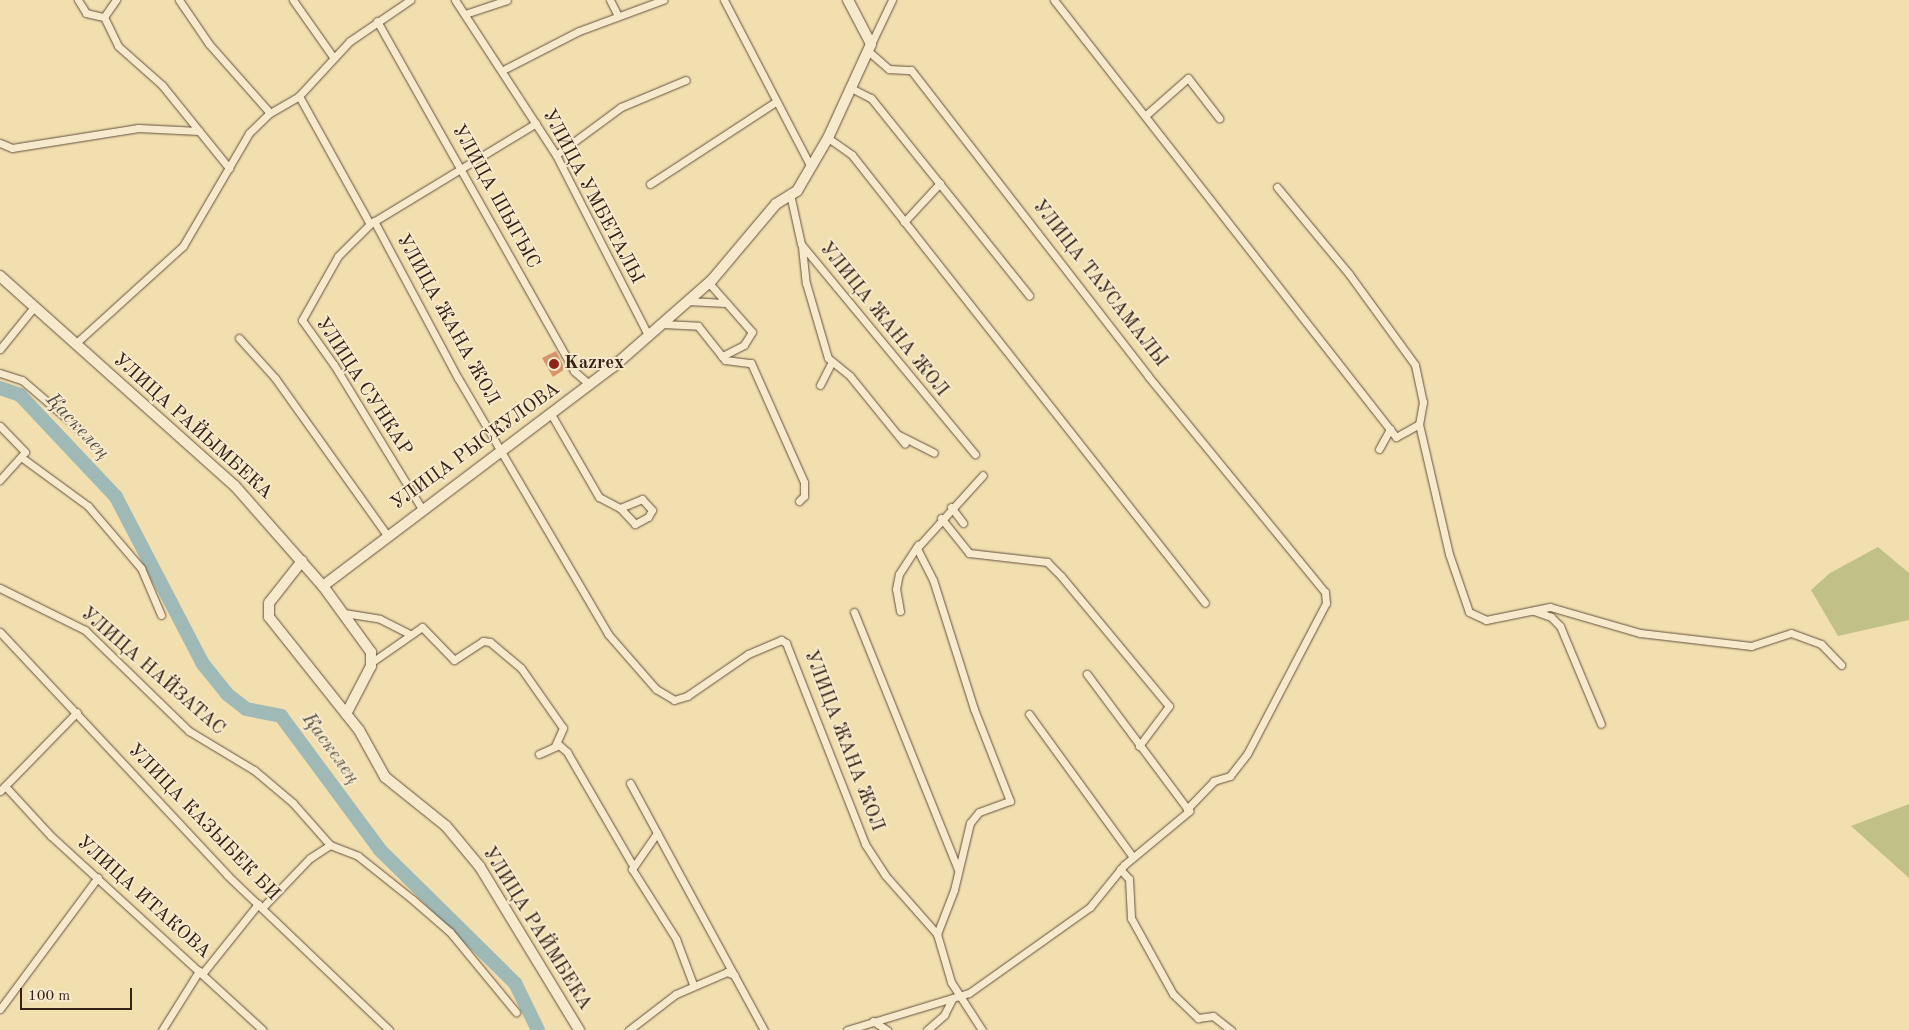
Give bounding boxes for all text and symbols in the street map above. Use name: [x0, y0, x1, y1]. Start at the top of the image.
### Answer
street label: УЛИЦА УМБЕТАЛЫ: [536, 106, 648, 288]
street label: УЛИЦА ШЫГЫС: [446, 121, 544, 273]
street label: УЛИЦА ТАУСАМАЛЫ: [1027, 196, 1171, 372]
street label: УЛИЦА ЖАНА ЖОЛ: [390, 230, 504, 410]
street label: УЛИЦА ЖАНА ЖОЛ: [814, 238, 952, 402]
street label: УЛИЦА СУНКАР: [310, 313, 416, 461]
street label: УЛИЦА РАЙЫМБЕКА: [107, 349, 277, 505]
place label: Kazrex: [564, 353, 624, 375]
marker: Kazrex: [548, 358, 560, 370]
street label: УЛИЦА РЫСКУЛОВА: [387, 378, 565, 516]
water label: Қаскелең: [40, 389, 114, 465]
street label: УЛИЦА НАЙЗАТАС: [75, 603, 229, 741]
street label: УЛИЦА ЖАНА ЖОЛ: [798, 647, 888, 835]
water label: Қаскелең: [296, 709, 364, 789]
street label: УЛИЦА КАЗЫБЕК БИ: [122, 740, 284, 906]
street label: УЛИЦА ИТАКОВА: [71, 832, 215, 964]
street label: УЛИЦА РАЙМБЕКА: [476, 843, 596, 1015]
scale bar: [22, 978, 135, 1010]
text: 100 m: [28, 989, 70, 1004]

